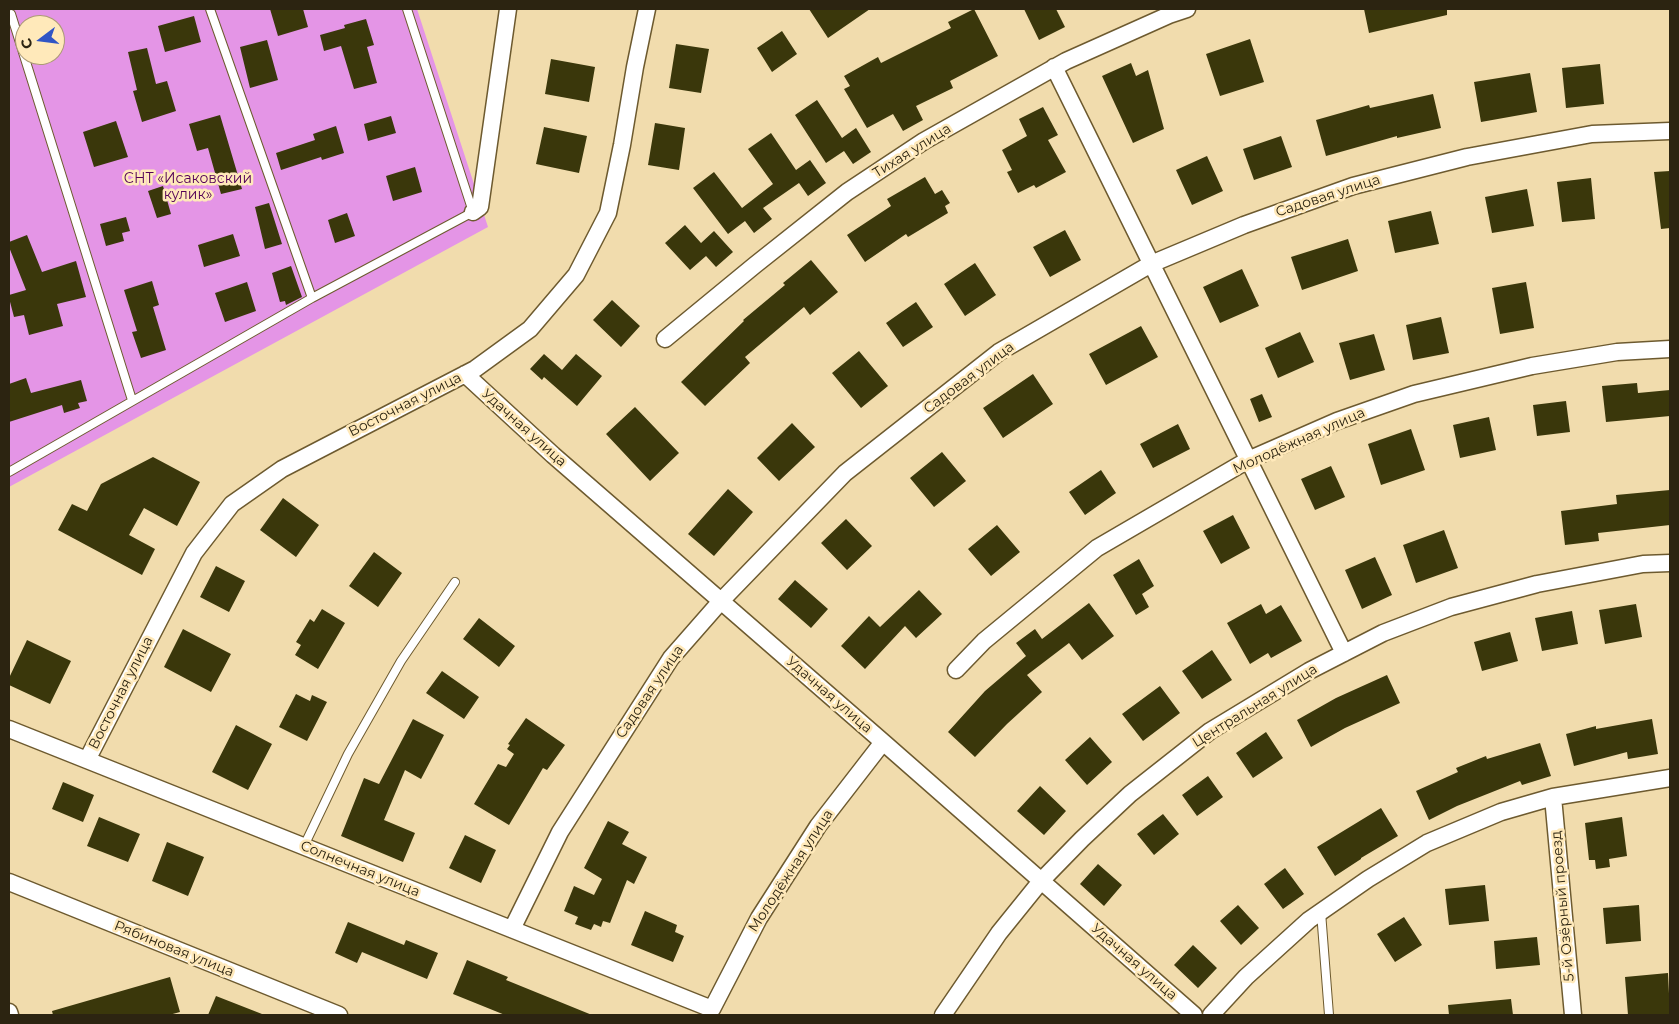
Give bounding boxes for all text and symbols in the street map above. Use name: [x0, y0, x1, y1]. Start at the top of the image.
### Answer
north arrow: [15, 15, 65, 65]
text: С: [16, 36, 36, 51]
street label: Тихая улица: [870, 120, 954, 182]
park label: СНТ «Исаковский кулик»: [124, 171, 252, 203]
street label: Садовая улица: [1274, 171, 1382, 221]
street label: Садовая улица: [921, 339, 1017, 417]
street label: Восточная улица: [346, 369, 464, 441]
street label: Удачная улица: [478, 386, 570, 470]
street label: Молодёжная улица: [1230, 404, 1368, 478]
street label: Восточная улица: [85, 634, 157, 752]
street label: Садовая улица: [613, 642, 687, 742]
street label: Удачная улица: [783, 653, 875, 737]
street label: Центральная улица: [1189, 661, 1321, 751]
street label: Молодёжная улица: [745, 807, 837, 935]
street label: 5-й Озёрный проезд: [1548, 830, 1578, 982]
street label: Солнечная улица: [298, 837, 422, 901]
street label: Рябиновая улица: [112, 917, 236, 981]
street label: Удачная улица: [1088, 920, 1180, 1004]

